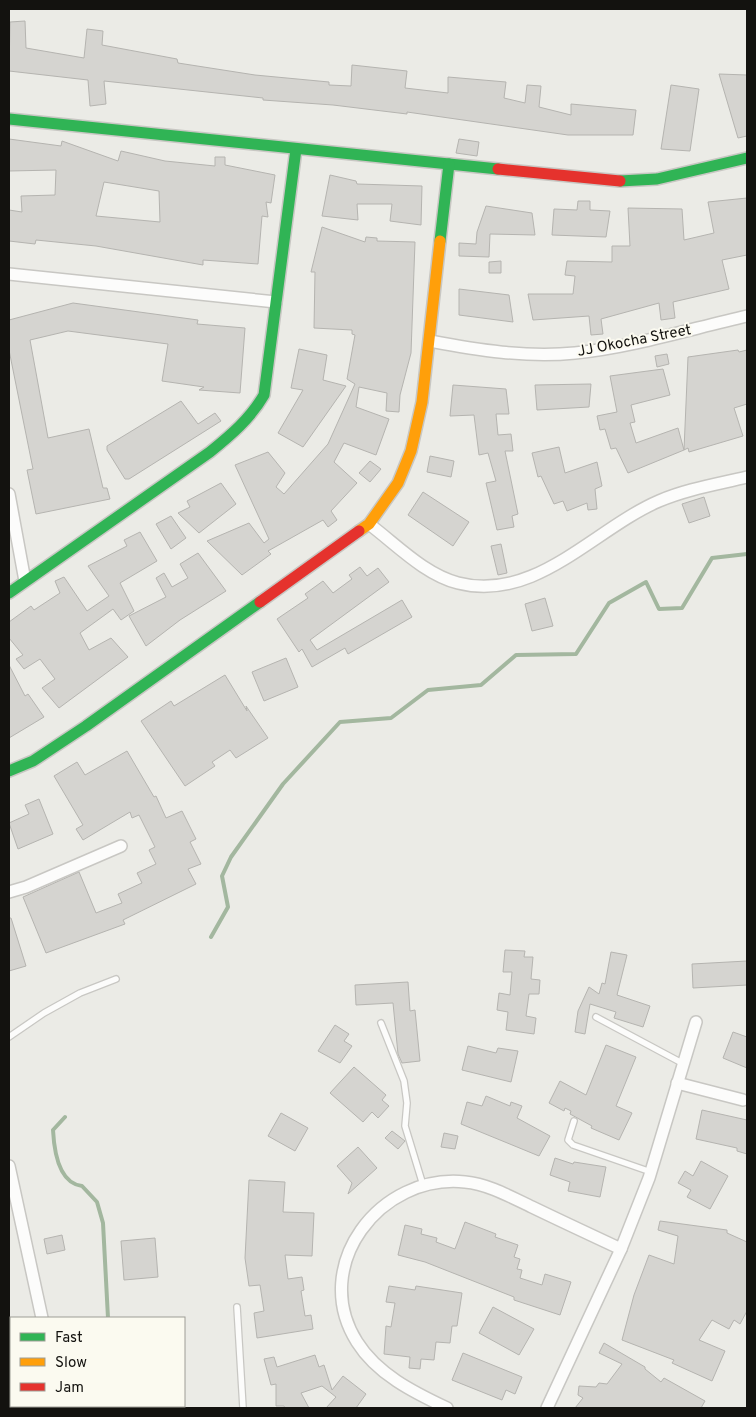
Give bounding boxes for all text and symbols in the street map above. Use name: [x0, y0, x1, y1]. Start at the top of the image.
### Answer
street label: JJ Okocha Street: [576, 321, 693, 362]
legend: [10, 1317, 185, 1407]
text: Fast: [55, 1329, 83, 1348]
text: Slow: [55, 1354, 87, 1373]
text: Jam: [55, 1379, 84, 1398]

